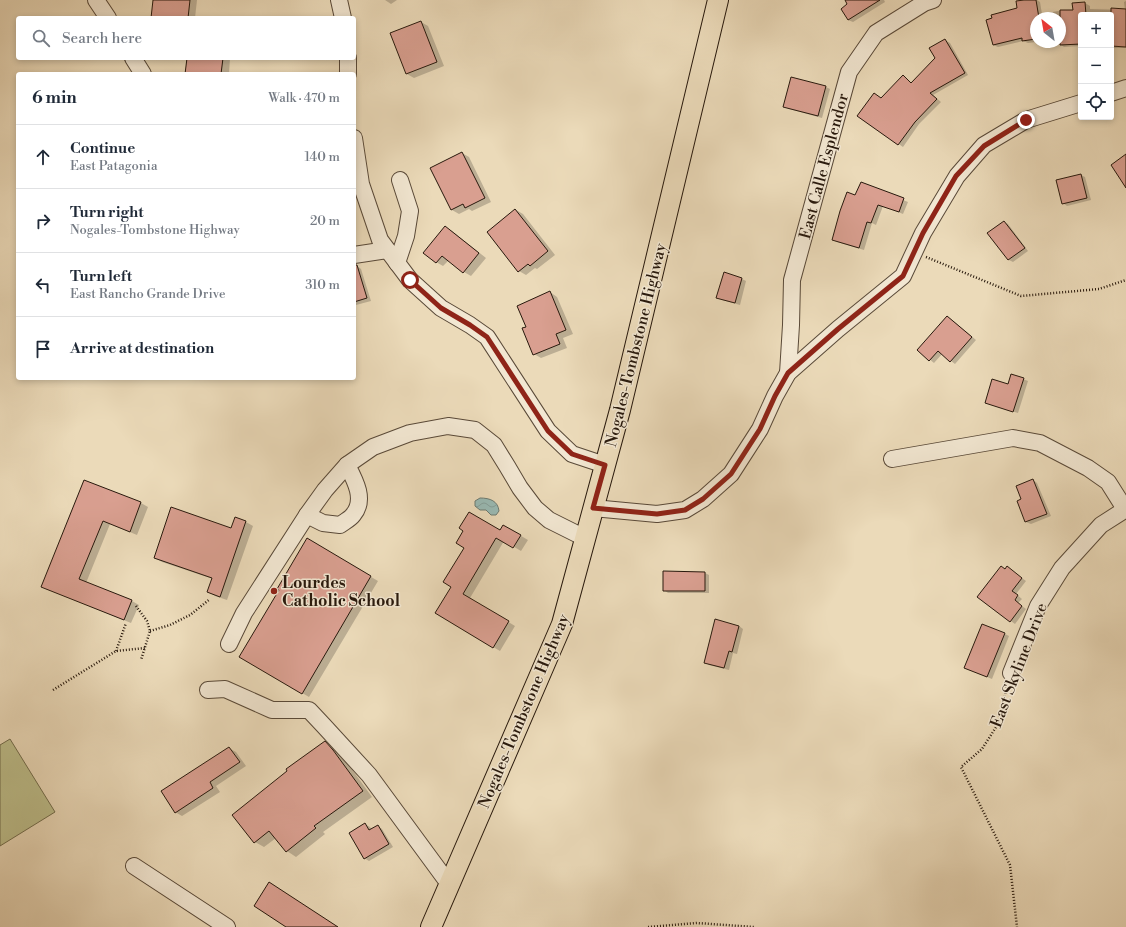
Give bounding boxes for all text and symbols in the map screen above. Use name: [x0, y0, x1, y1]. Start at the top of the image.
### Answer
north arrow: [1030, 12, 1066, 48]
map controls: [1078, 12, 1114, 120]
button: +: [1078, 12, 1114, 48]
search box: [16, 16, 356, 60]
icon: search: [30, 27, 52, 49]
text: Search here: [62, 29, 142, 48]
button: −: [1078, 48, 1114, 84]
button: locate: [1078, 84, 1114, 120]
text: 6 min: [32, 87, 77, 109]
text: Walk · 470 m: [268, 90, 340, 106]
street label: East Calle Esplendor: [795, 91, 853, 241]
route end: [1017, 111, 1035, 129]
text: Continue: [70, 139, 135, 158]
icon: ahead: [32, 146, 54, 168]
text: 140 m: [304, 149, 340, 165]
text: East Patagonia: [70, 158, 157, 174]
text: Turn right: [70, 203, 144, 222]
icon: right: [32, 210, 54, 232]
text: 20 m: [310, 213, 340, 229]
text: Nogales-Tombstone Highway: [70, 222, 240, 238]
street label: Nogales-Tombstone Highway: [601, 241, 671, 449]
text: Turn left: [70, 267, 132, 286]
route start: [401, 271, 419, 289]
icon: left: [32, 274, 54, 296]
text: 310 m: [305, 277, 340, 293]
text: East Rancho Grande Drive: [70, 286, 226, 302]
icon: arrive: [32, 338, 54, 360]
text: Arrive at destination: [70, 339, 214, 358]
place label: Lourdes Catholic School: [282, 573, 401, 611]
marker: Lourdes Catholic School: [269, 586, 279, 596]
street label: East Skyline Drive: [986, 600, 1052, 731]
street label: Nogales-Tombstone Highway: [474, 611, 574, 812]

